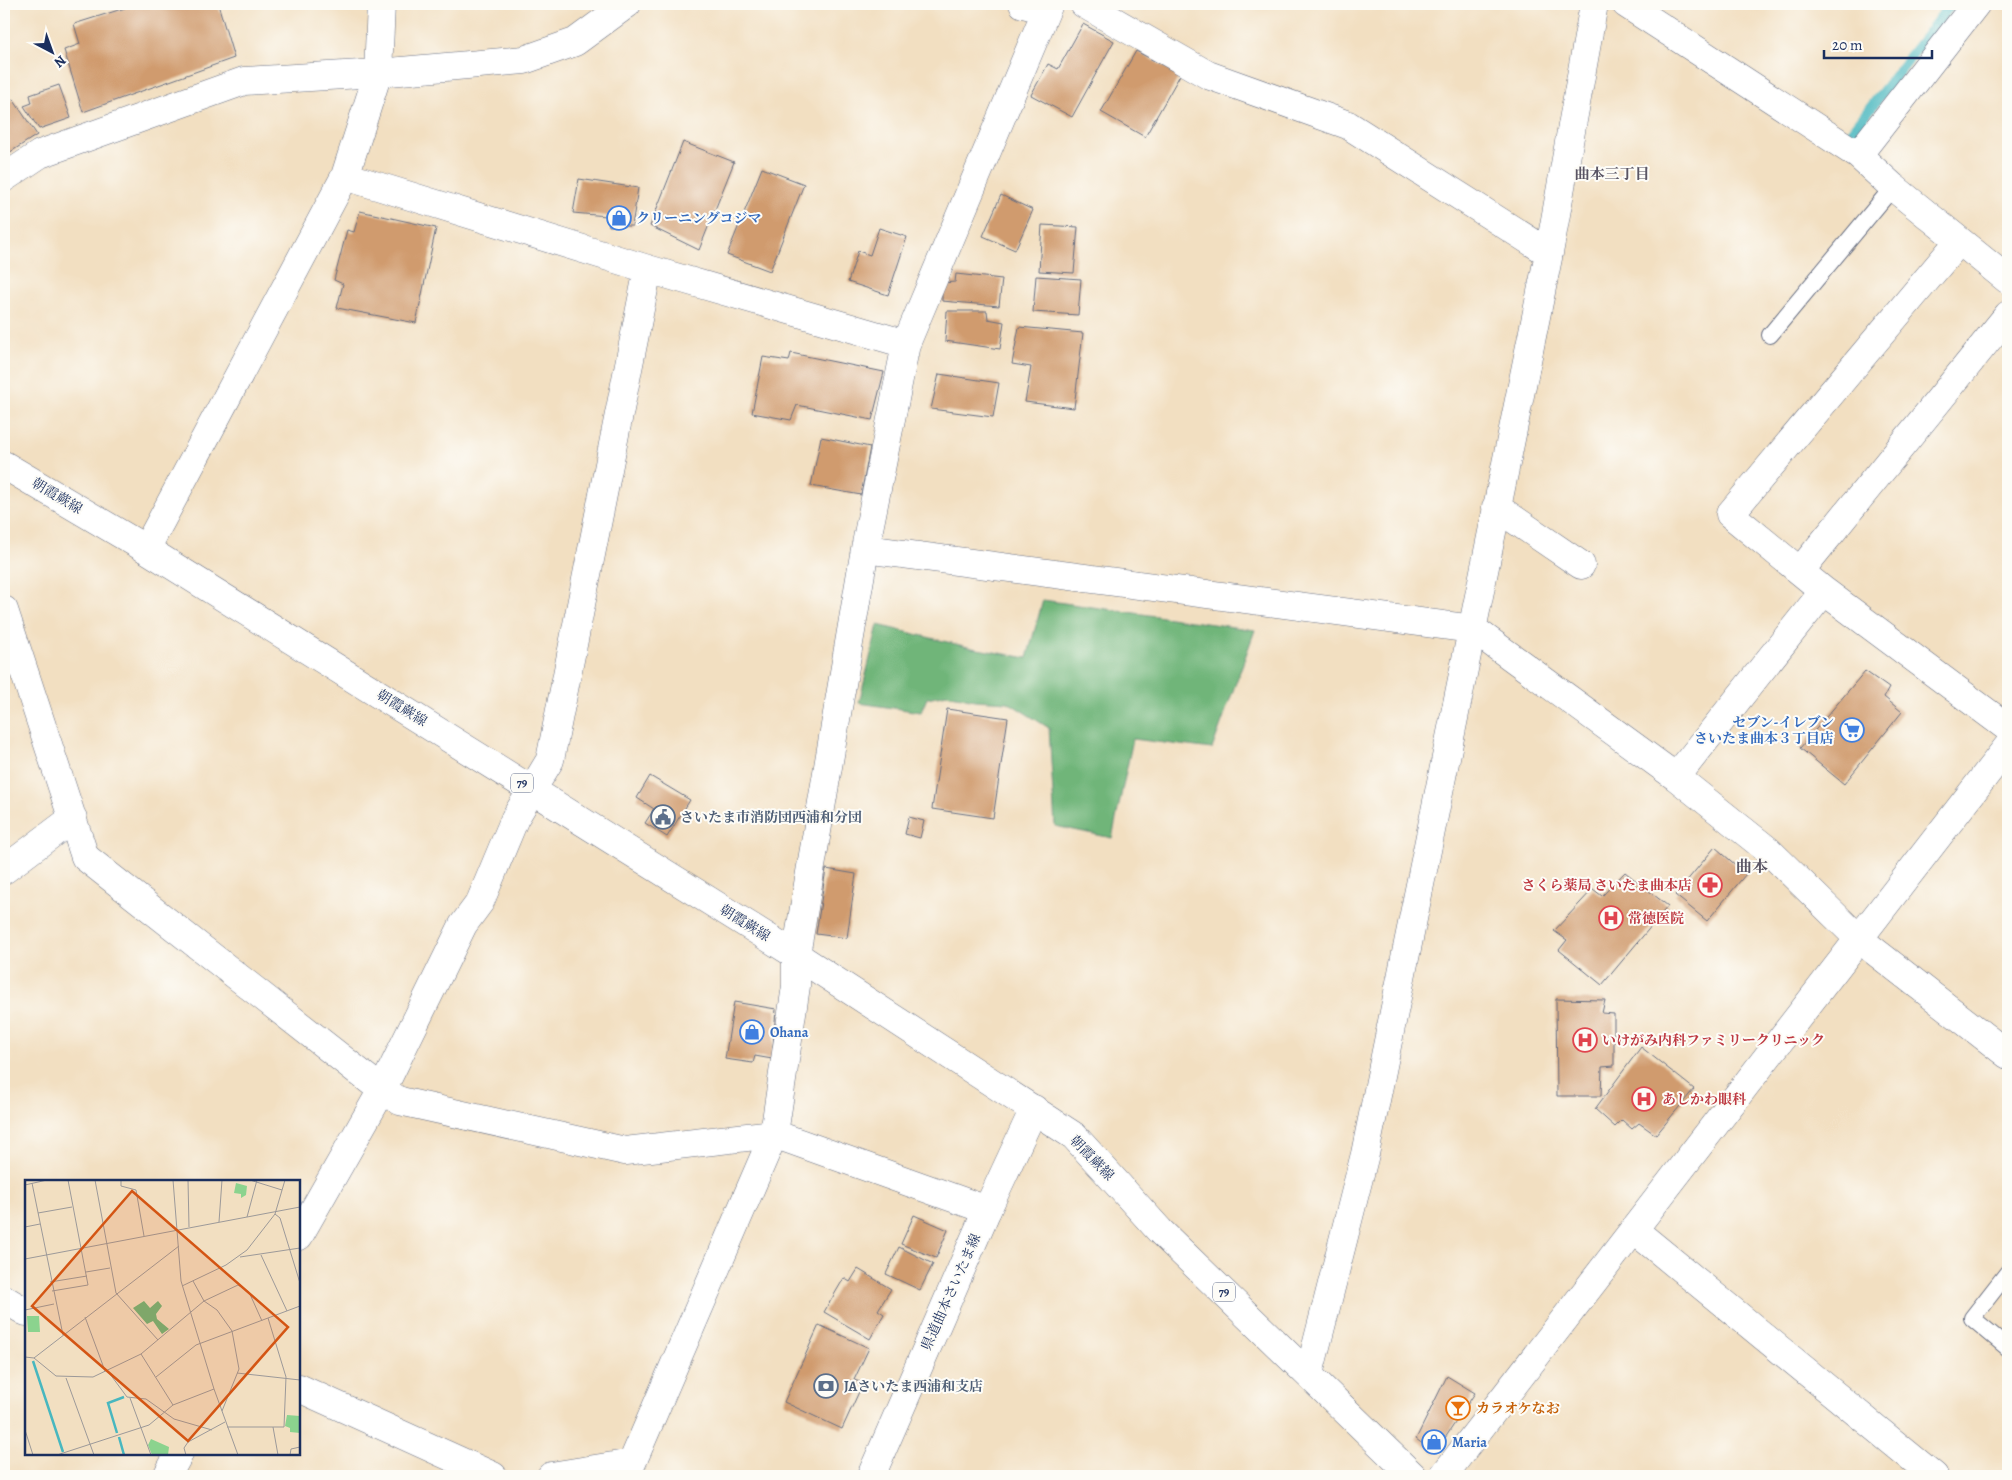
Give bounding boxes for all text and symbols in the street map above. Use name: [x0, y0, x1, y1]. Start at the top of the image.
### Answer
north arrow: [28, 28, 78, 78]
scale bar: [1824, 28, 1932, 60]
text: 20 m: [1832, 35, 1863, 55]
text: N: [50, 51, 70, 72]
district label: 曲本三丁目: [1574, 164, 1650, 184]
shop icon: クリーニングコジマ: [606, 205, 632, 231]
place label: クリーニングコジマ: [636, 209, 761, 228]
street label: 朝霞蕨線: [28, 473, 86, 519]
street label: 朝霞蕨線: [373, 685, 431, 731]
place label: セブン-イレブン さいたま曲本３丁目店: [1694, 713, 1834, 748]
supermarket icon: セブン-イレブン さいたま曲本３丁目店: [1839, 717, 1865, 743]
road number: 79: [511, 774, 533, 792]
public building icon: さいたま市消防団西浦和分団: [650, 804, 676, 830]
place label: さいたま市消防団西浦和分団: [680, 808, 862, 827]
district label: 曲本: [1736, 856, 1768, 878]
pharmacy icon: さくら薬局 さいたま曲本店: [1697, 872, 1723, 898]
place label: さくら薬局 さいたま曲本店: [1522, 876, 1692, 895]
street label: 朝霞蕨線: [716, 900, 774, 946]
hospital icon: 常徳医院: [1598, 905, 1624, 931]
place label: 常徳医院: [1628, 909, 1684, 928]
shop icon: Ohana: [739, 1019, 765, 1045]
place label: Ohana: [770, 1023, 809, 1042]
hospital icon: いけがみ内科ファミリークリニック: [1572, 1027, 1598, 1053]
place label: いけがみ内科ファミリークリニック: [1602, 1031, 1825, 1050]
hospital icon: あしかわ眼科: [1631, 1086, 1657, 1112]
place label: あしかわ眼科: [1662, 1090, 1747, 1109]
street label: 朝霞蕨線: [1066, 1131, 1118, 1185]
inset map: [25, 1180, 300, 1455]
street label: 県道曲本さいたま線: [917, 1231, 985, 1353]
road number: 79: [1213, 1282, 1235, 1301]
bank icon: JAさいたま西浦和支店: [813, 1373, 839, 1399]
place label: JAさいたま西浦和支店: [844, 1377, 983, 1396]
bar icon: カラオケなお: [1445, 1395, 1471, 1421]
place label: カラオケなお: [1476, 1399, 1560, 1418]
shop icon: Maria: [1421, 1429, 1447, 1455]
place label: Maria: [1452, 1433, 1487, 1452]

